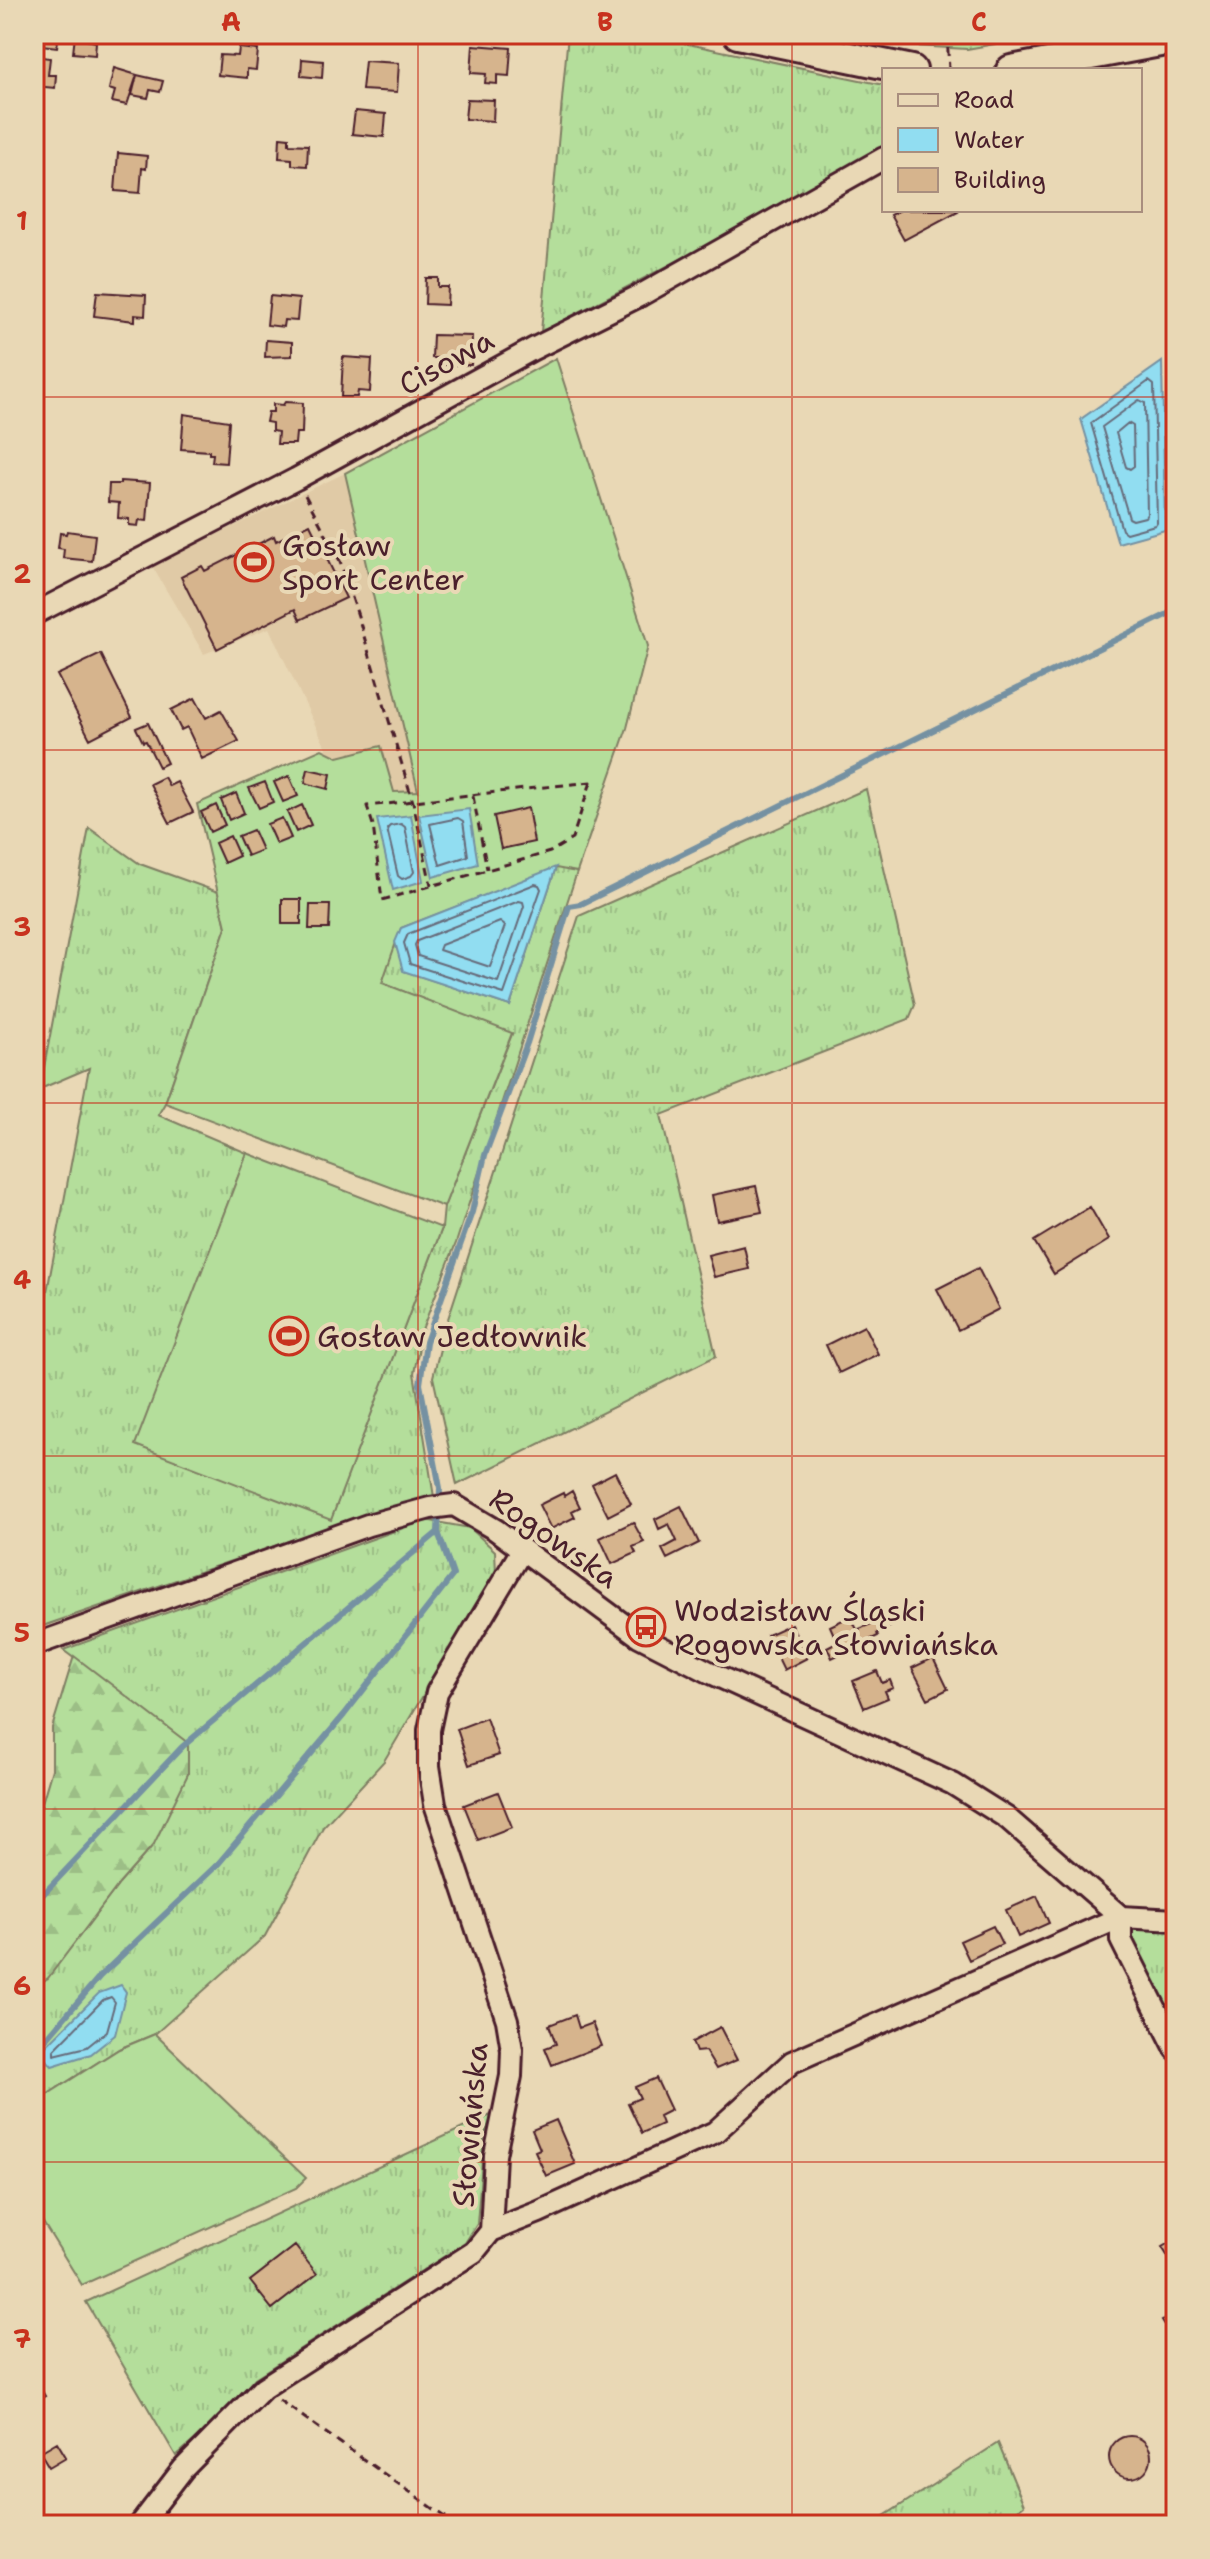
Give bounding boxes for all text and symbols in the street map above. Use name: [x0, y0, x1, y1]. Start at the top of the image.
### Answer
text: A: [221, 4, 241, 39]
text: B: [597, 4, 613, 39]
text: C: [971, 4, 987, 39]
legend: [882, 68, 1142, 212]
text: Road: [954, 84, 1014, 116]
text: Water: [954, 124, 1025, 156]
text: Building: [954, 164, 1046, 196]
text: 1: [16, 203, 28, 238]
street label: Cisowa: [391, 319, 501, 405]
place label: Gosław Sport Center: [282, 525, 465, 600]
sports icon: Gosław Sport Center: [233, 541, 275, 583]
text: 2: [13, 556, 31, 591]
text: 3: [13, 909, 31, 944]
text: 4: [13, 1262, 31, 1297]
sports icon: Gosław Jedłownik: [268, 1315, 310, 1357]
place label: Gosław Jedłownik: [317, 1316, 587, 1357]
street label: Rogowska: [481, 1478, 627, 1598]
place label: Wodzisław Śląski Rogowska Słowiańska: [674, 1590, 998, 1665]
bus stop icon: Wodzisław Śląski Rogowska Słowiańska: [625, 1606, 667, 1648]
text: 5: [14, 1615, 30, 1650]
text: 6: [13, 1968, 31, 2003]
street label: Słowiańska: [442, 2041, 498, 2209]
text: 7: [13, 2321, 31, 2356]

